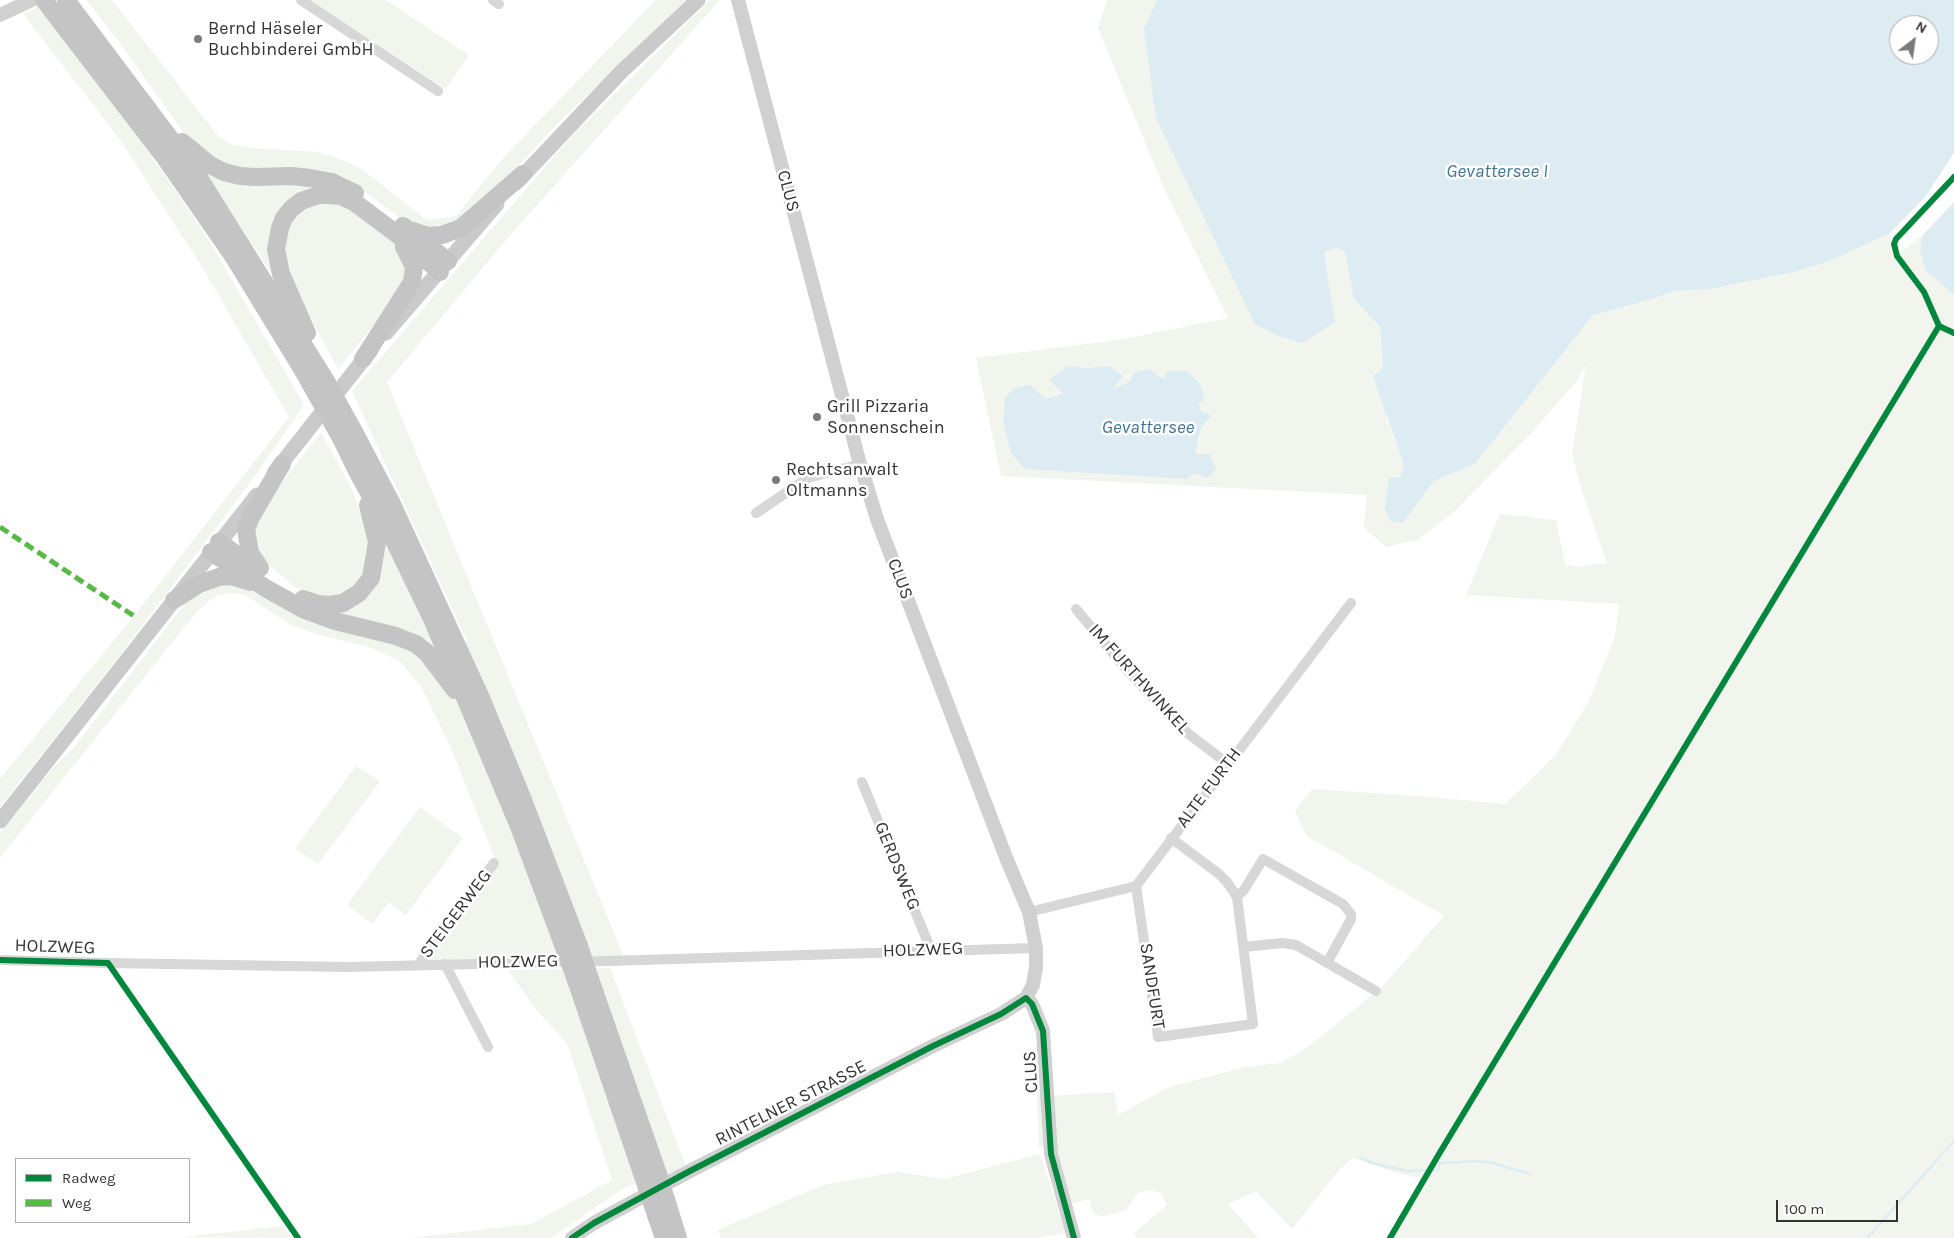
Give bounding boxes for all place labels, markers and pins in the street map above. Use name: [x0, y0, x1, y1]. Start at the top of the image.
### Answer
place label: Bernd Häseler Buchbinderei GmbH: [208, 18, 374, 60]
marker: Bernd Häseler Buchbinderei GmbH: [192, 33, 204, 45]
place label: Grill Pizzaria Sonnenschein: [827, 396, 945, 438]
marker: Grill Pizzaria Sonnenschein: [811, 411, 823, 423]
place label: Rechtsanwalt Oltmanns: [786, 459, 898, 502]
marker: Rechtsanwalt Oltmanns: [770, 474, 782, 486]

